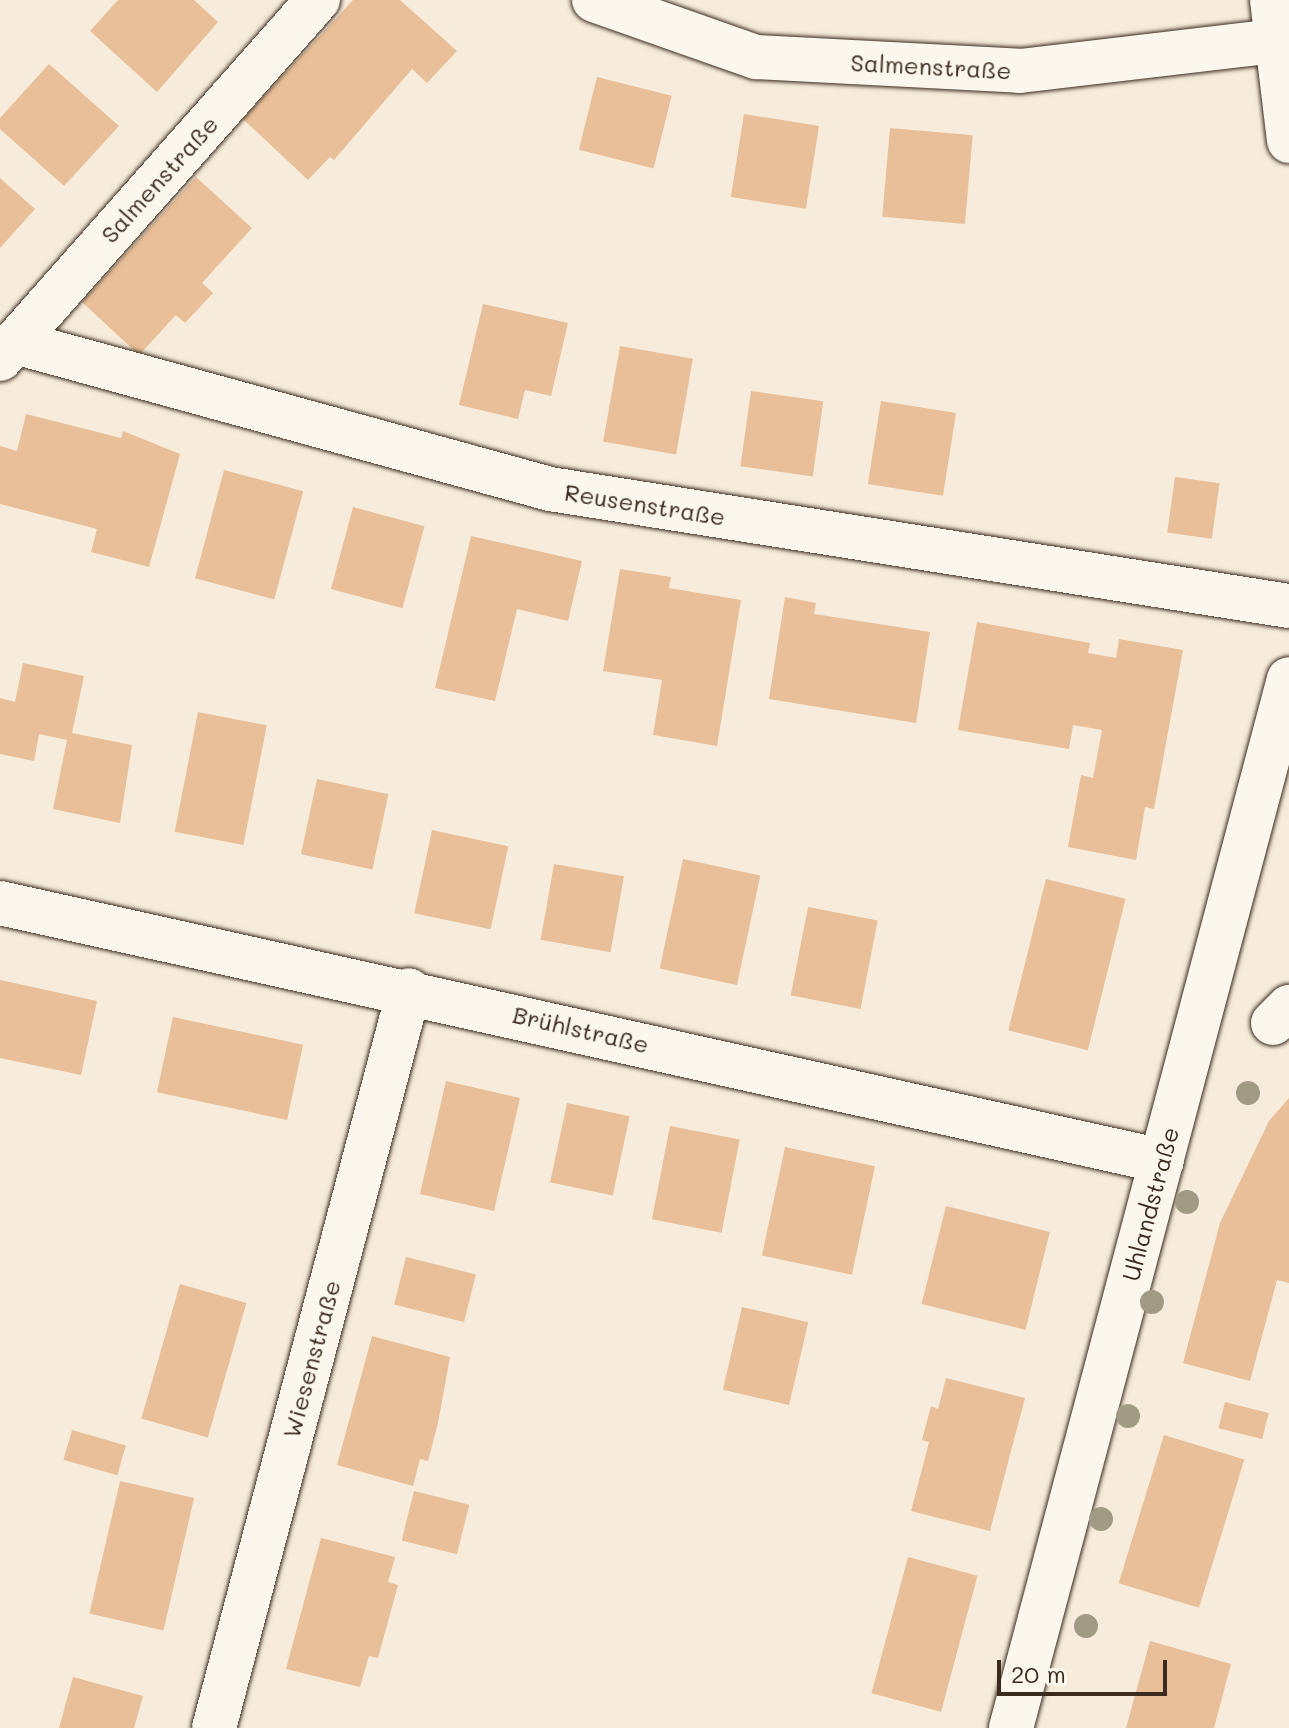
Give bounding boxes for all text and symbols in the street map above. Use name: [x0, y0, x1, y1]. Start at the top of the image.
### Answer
street label: Salmenstraße: [850, 47, 1012, 85]
street label: Salmenstraße: [94, 110, 224, 248]
street label: Reusenstraße: [563, 477, 727, 531]
street label: Brühlstraße: [510, 999, 652, 1059]
street label: Uhlandstraße: [1116, 1124, 1184, 1284]
street label: Wiesenstraße: [276, 1277, 346, 1441]
scale bar: [1001, 1644, 1171, 1694]
text: 20 m: [1011, 1658, 1066, 1689]

